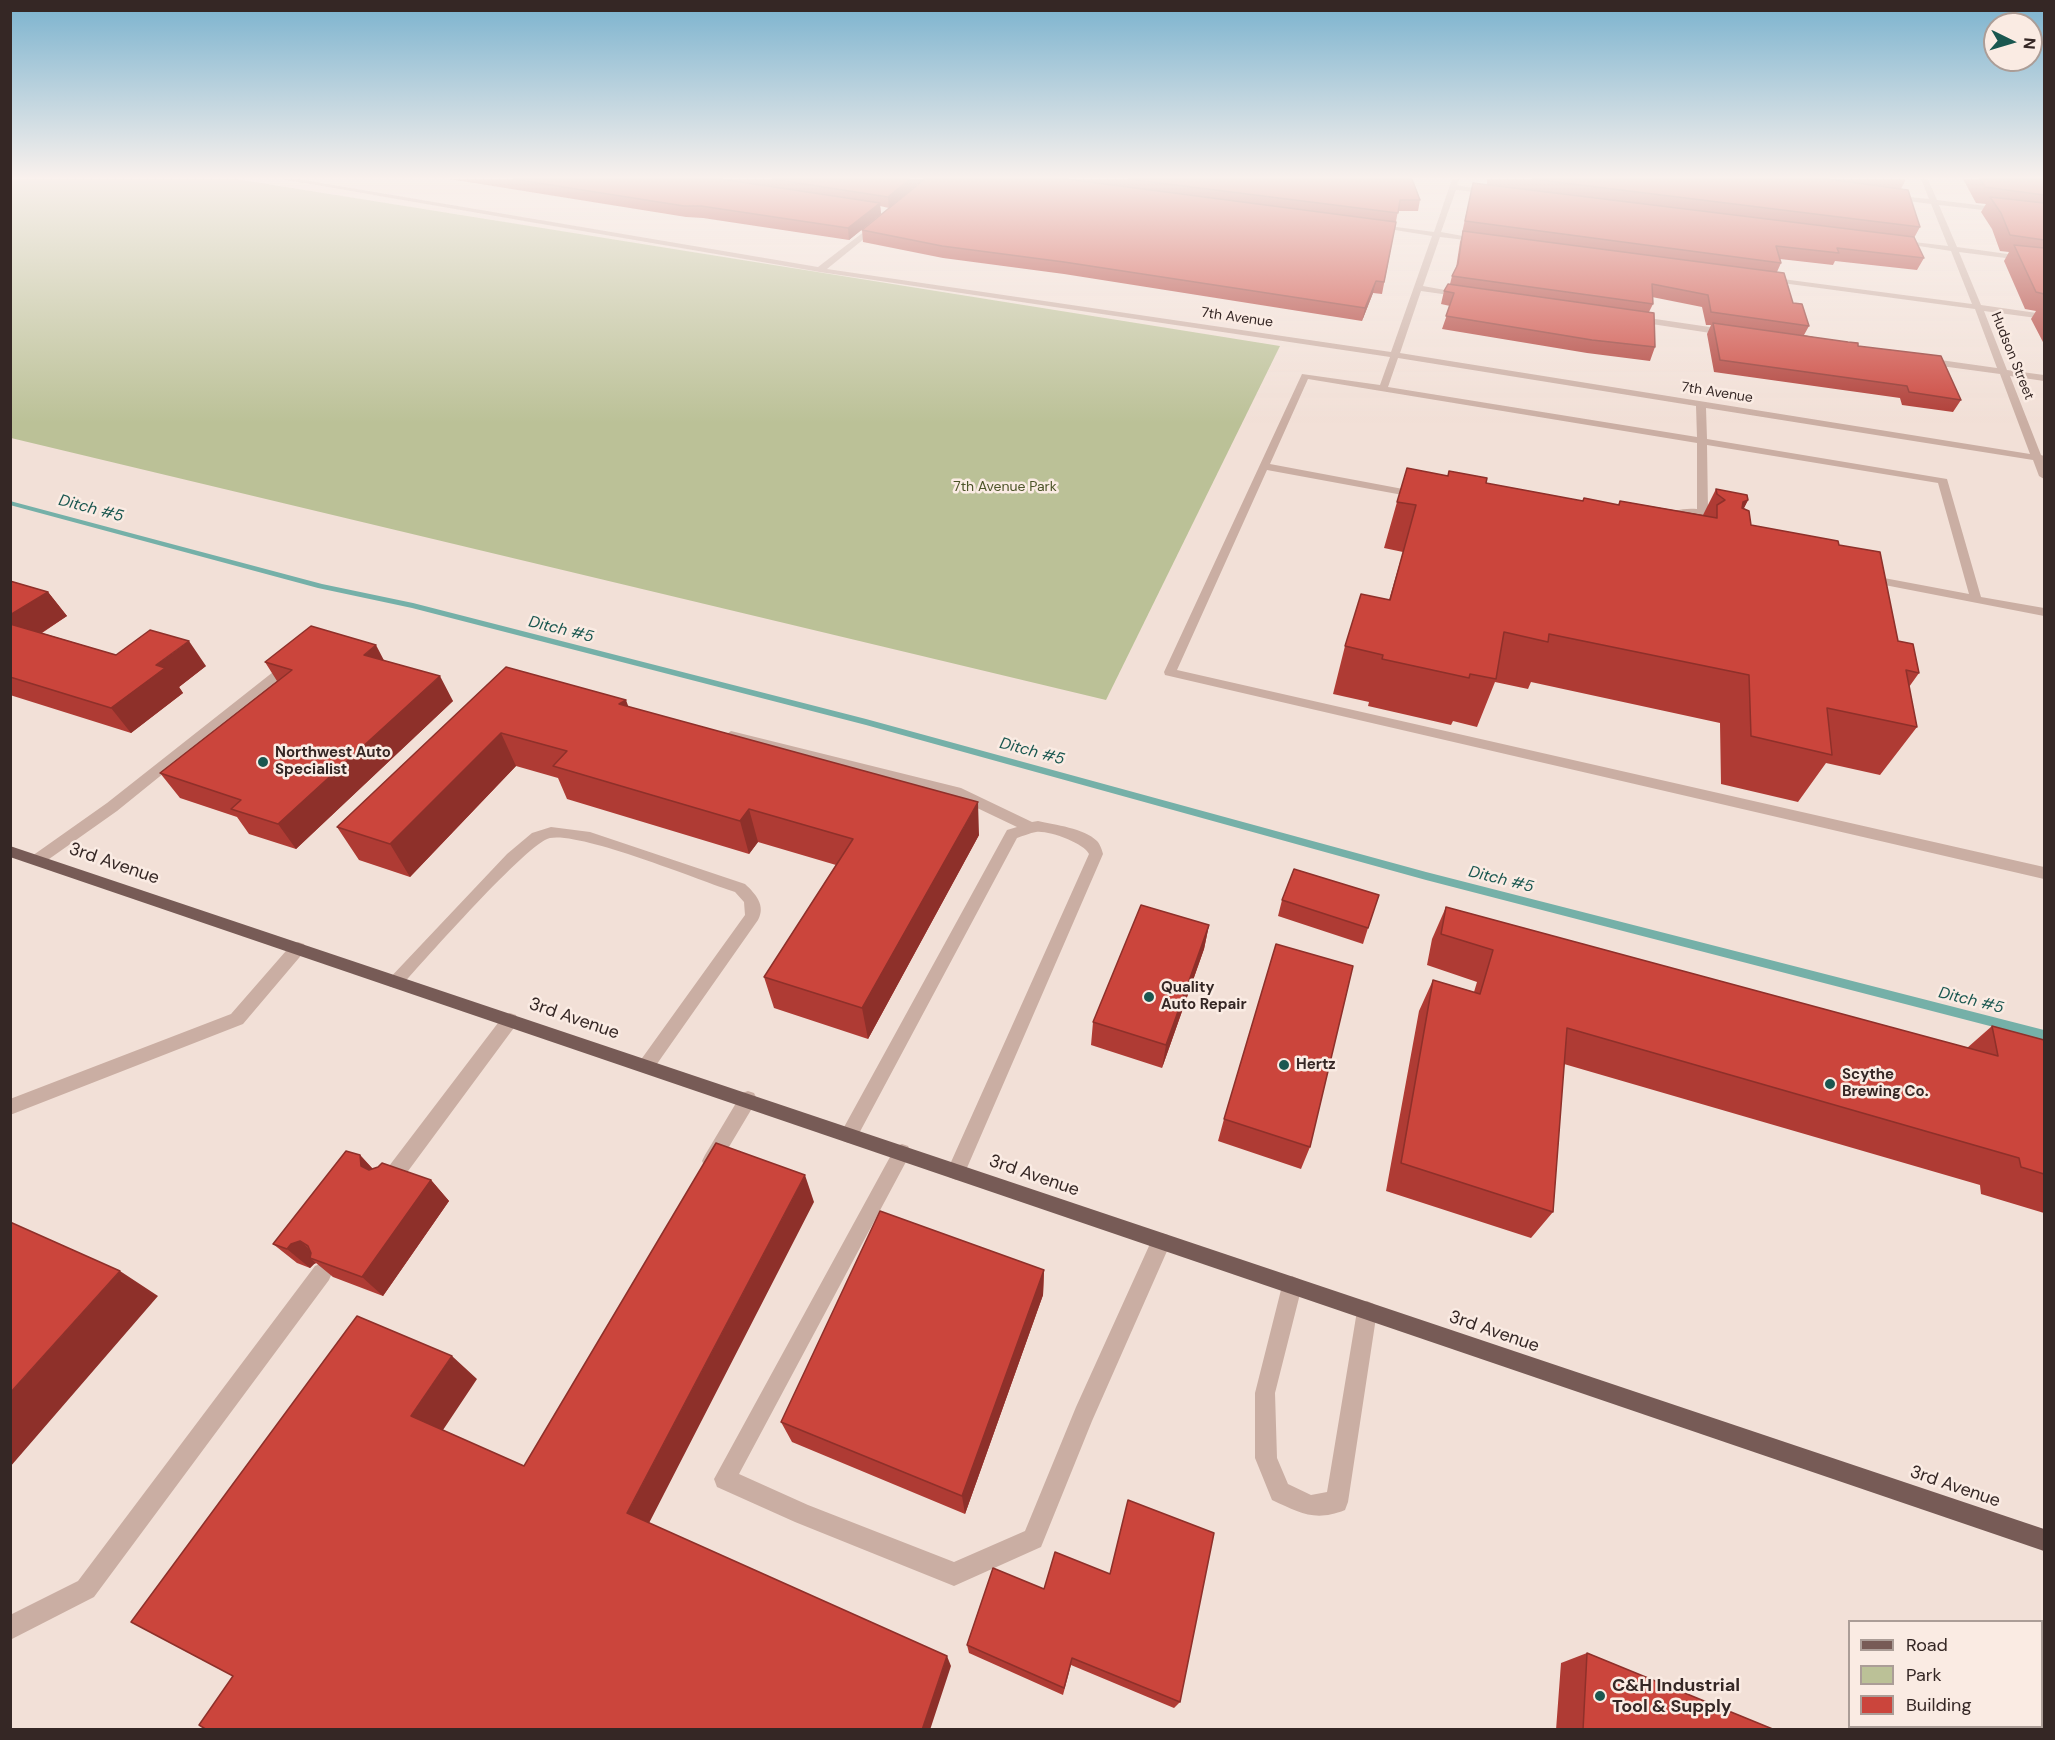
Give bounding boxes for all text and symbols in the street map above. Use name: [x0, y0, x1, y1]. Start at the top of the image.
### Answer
north arrow: [1983, 12, 2043, 72]
text: N: [2018, 37, 2040, 50]
street label: 7th Avenue: [1200, 305, 1274, 331]
street label: Hudson Street: [1987, 310, 2037, 402]
street label: 7th Avenue: [1680, 379, 1754, 407]
park label: 7th Avenue Park: [953, 479, 1057, 495]
water label: Ditch #5: [56, 491, 126, 527]
water label: Ditch #5: [526, 613, 596, 647]
water label: Ditch #5: [997, 734, 1067, 770]
place label: Northwest Auto Specialist: [275, 744, 391, 779]
marker: Northwest Auto Specialist: [256, 755, 270, 769]
street label: 3rd Avenue: [66, 838, 162, 890]
water label: Ditch #5: [1466, 863, 1536, 897]
place label: Quality Auto Repair: [1161, 979, 1247, 1014]
water label: Ditch #5: [1936, 984, 2006, 1018]
marker: Quality Auto Repair: [1142, 990, 1156, 1004]
street label: 3rd Avenue: [526, 993, 622, 1045]
place label: Hertz: [1296, 1056, 1336, 1074]
marker: Hertz: [1277, 1058, 1291, 1072]
place label: Scythe Brewing Co.: [1842, 1066, 1928, 1101]
marker: Scythe Brewing Co.: [1823, 1077, 1837, 1091]
street label: 3rd Avenue: [986, 1150, 1082, 1202]
street label: 3rd Avenue: [1446, 1306, 1542, 1358]
street label: 3rd Avenue: [1907, 1461, 2003, 1513]
legend: [1848, 1620, 2043, 1728]
text: Road: [1906, 1633, 1948, 1657]
text: Park: [1906, 1663, 1942, 1687]
place label: C&H Industrial Tool & Supply: [1612, 1675, 1740, 1718]
marker: C&H Industrial Tool & Supply: [1593, 1689, 1607, 1703]
text: Building: [1906, 1693, 1971, 1717]

